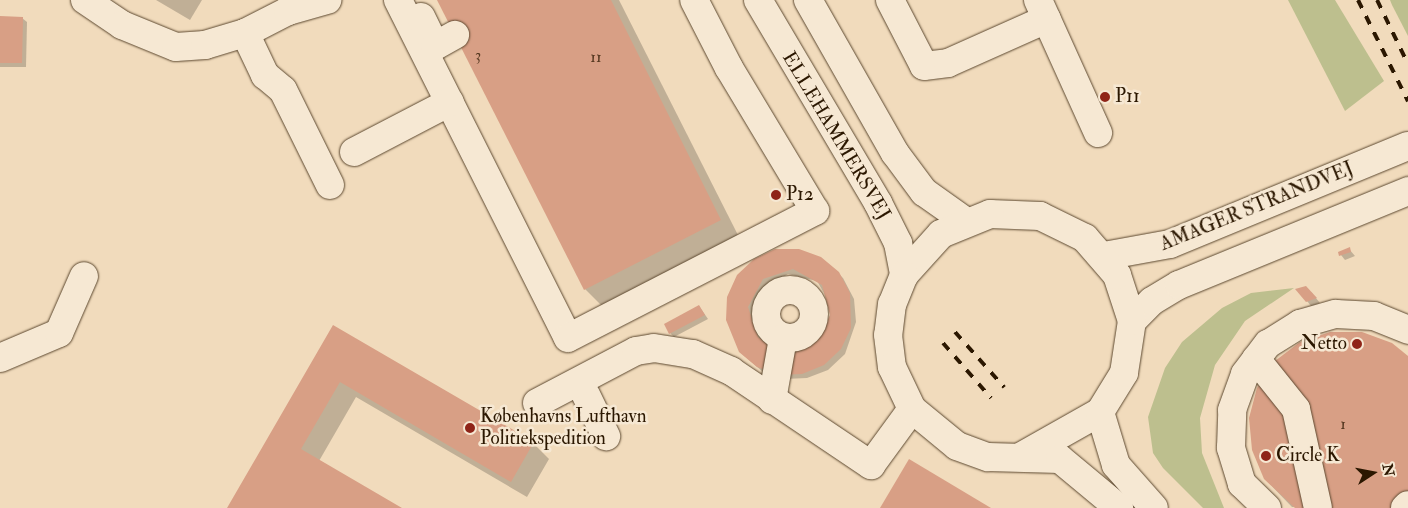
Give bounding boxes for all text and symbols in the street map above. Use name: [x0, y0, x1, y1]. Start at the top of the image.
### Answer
house number: 3: [475, 45, 481, 65]
house number: 11: [590, 47, 602, 67]
street label: ELLEHAMMERSVEJ: [777, 48, 895, 224]
place label: P11: [1115, 86, 1140, 108]
marker: P11: [1099, 91, 1111, 103]
street label: AMAGER STRANDVEJ: [1157, 158, 1357, 256]
place label: P12: [786, 184, 814, 206]
marker: P12: [770, 189, 782, 201]
place label: Netto: [1301, 333, 1347, 355]
marker: Netto: [1351, 338, 1363, 350]
place label: Københavns Lufthavn Politiekspedition: [480, 406, 647, 450]
house number: 1: [1340, 414, 1346, 434]
marker: Københavns Lufthavn Politiekspedition: [464, 422, 476, 434]
place label: Circle K: [1276, 445, 1340, 467]
north arrow: [1348, 448, 1398, 498]
marker: Circle K: [1260, 450, 1272, 462]
text: N: [1379, 462, 1398, 478]

